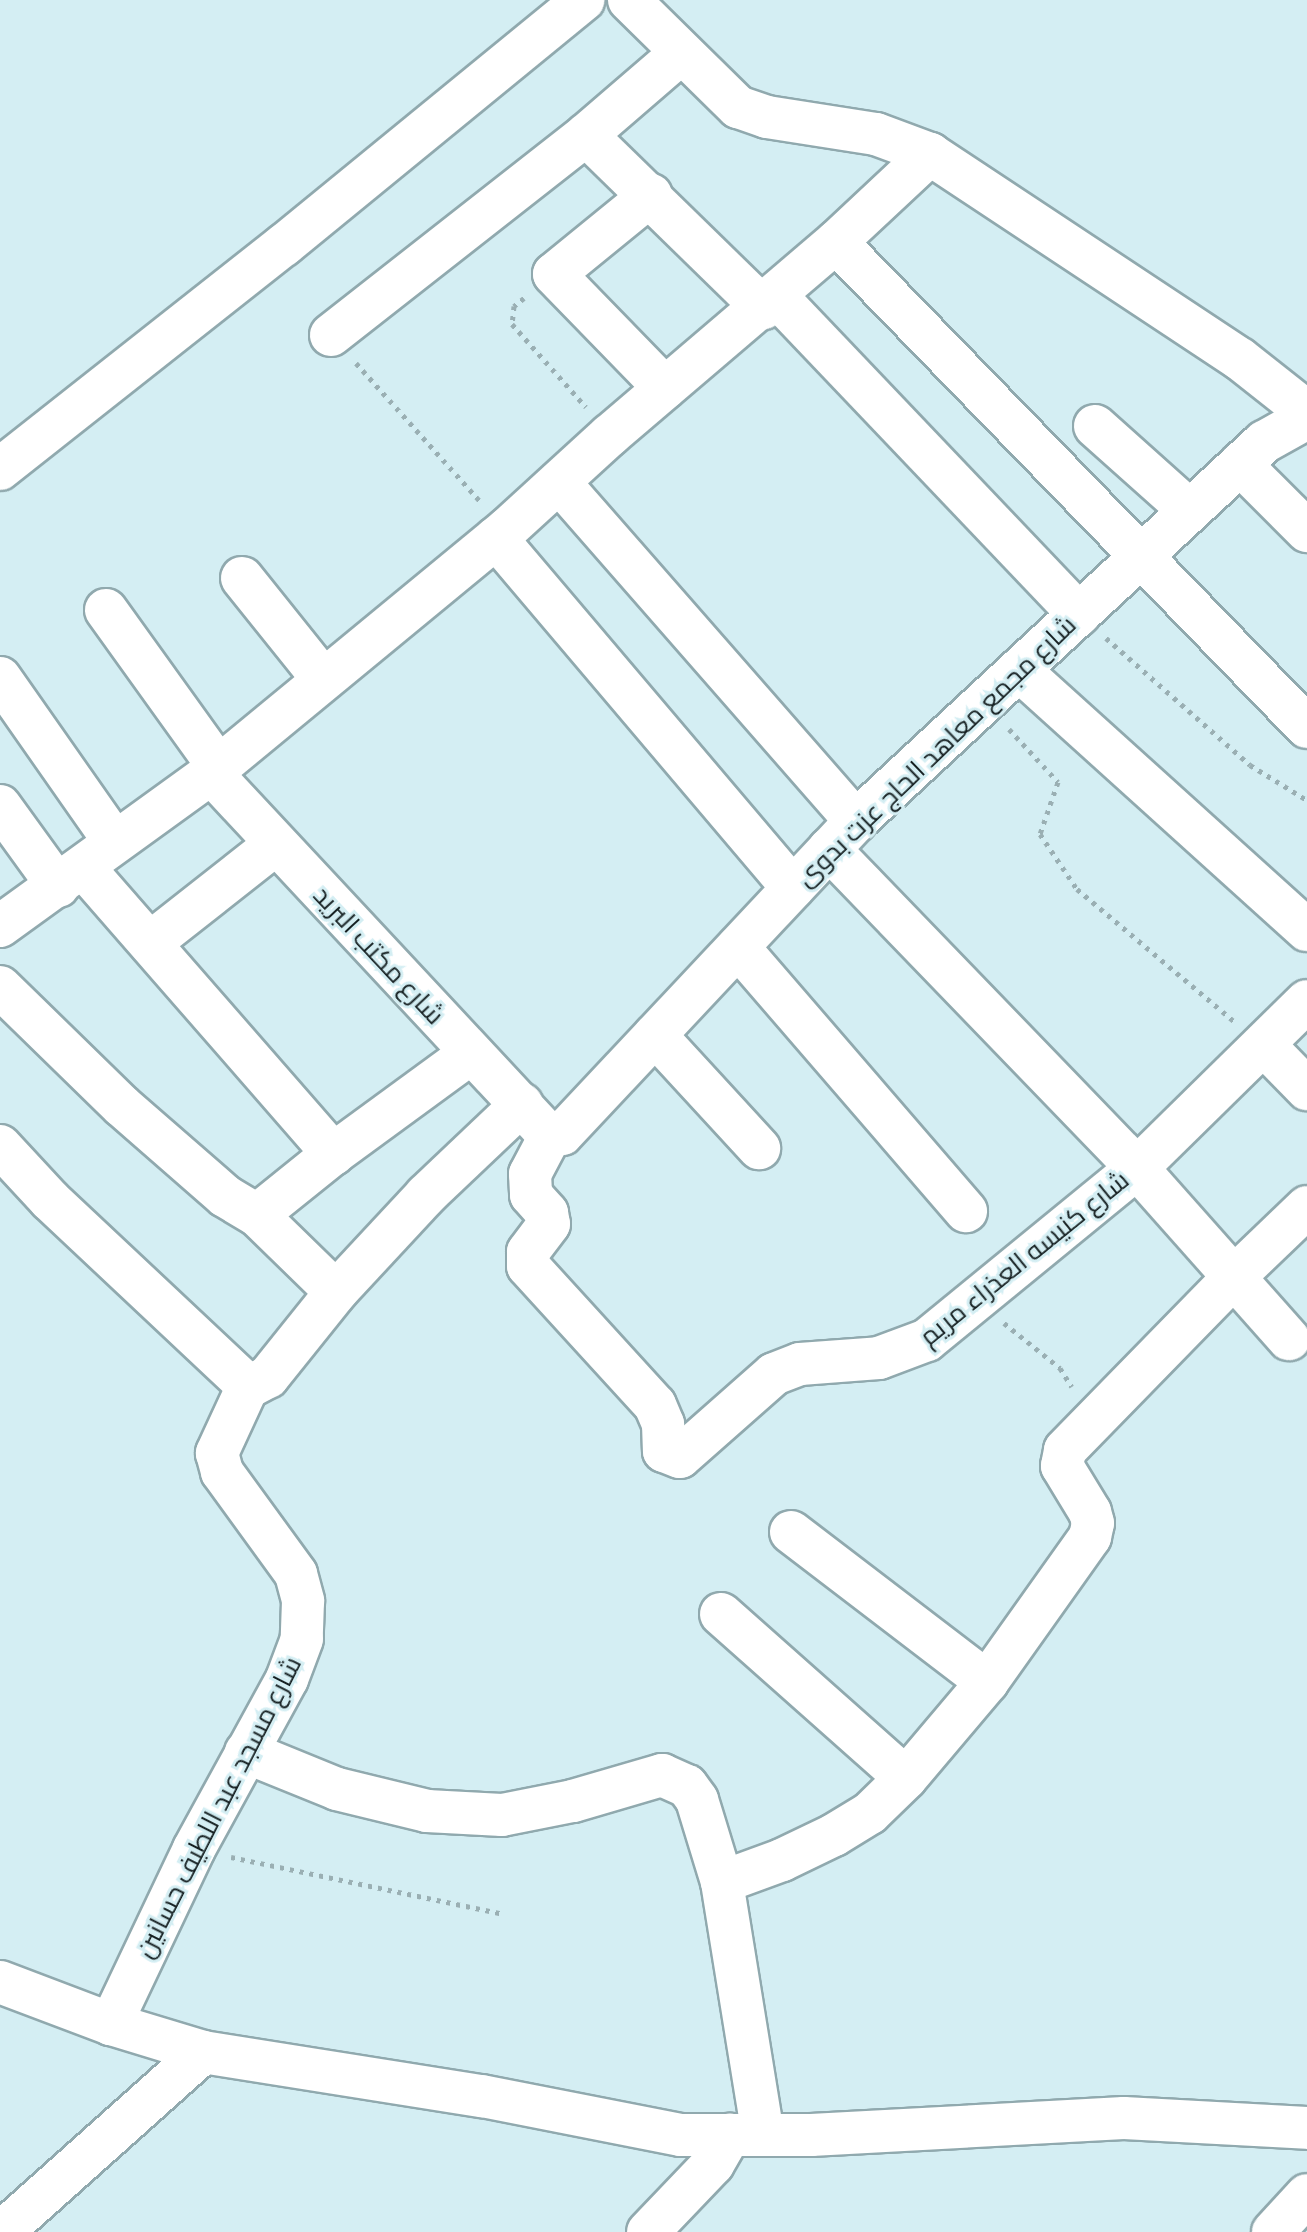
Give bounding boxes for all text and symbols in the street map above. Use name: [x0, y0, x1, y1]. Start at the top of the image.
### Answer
street label: شارع مجمع معاهد الحاج عزت بدوى: [790, 609, 1082, 893]
street label: شارع مكتب البريد: [307, 879, 451, 1031]
street label: شارع كنيسه العذراء مريم: [913, 1164, 1135, 1352]
street label: شارع مسجد عبد اللطيف حسانين: [128, 1651, 308, 1963]

